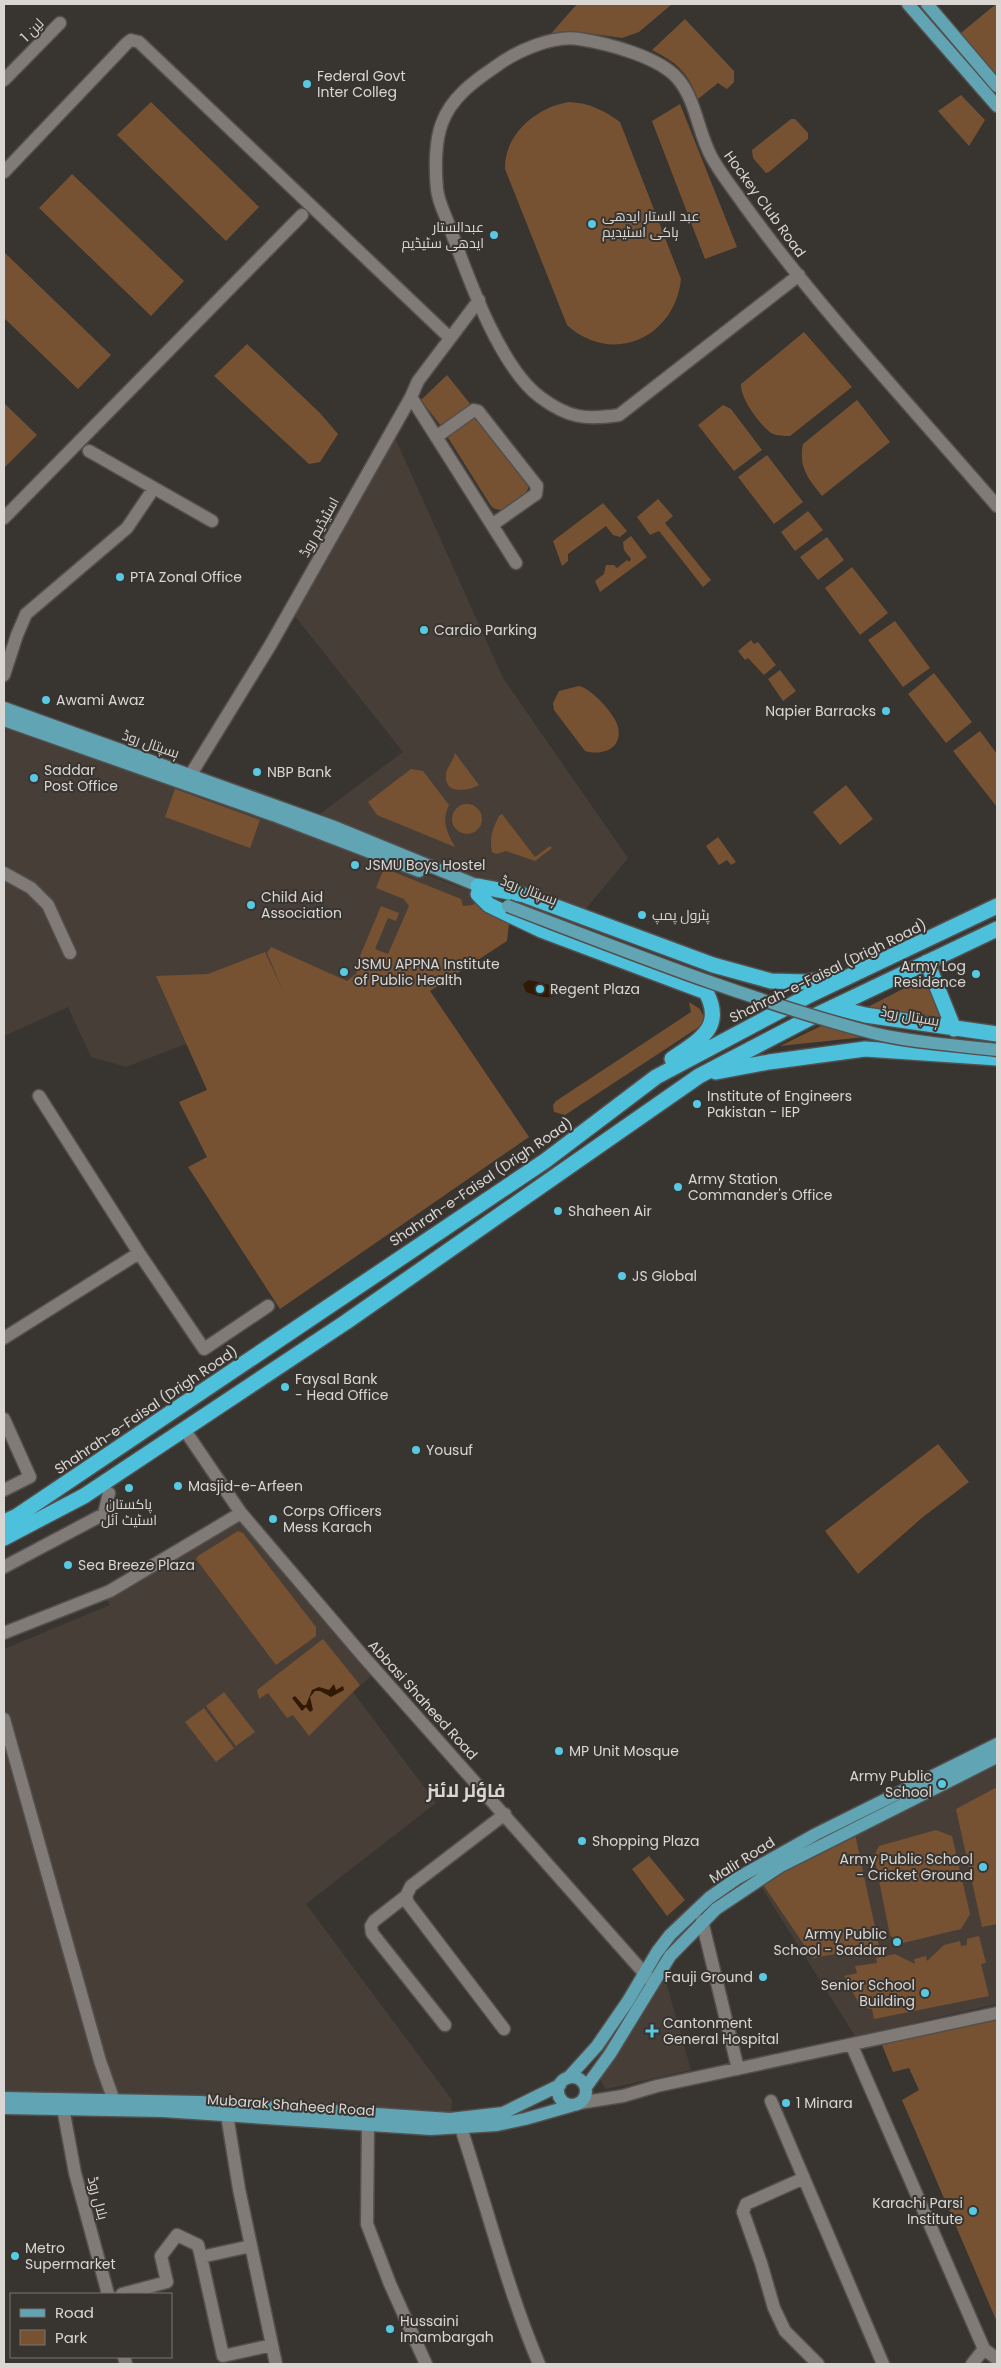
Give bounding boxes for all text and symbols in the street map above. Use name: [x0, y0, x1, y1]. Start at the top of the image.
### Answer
street label: لین 1: [16, 14, 48, 46]
place label: Federal Govt Inter Colleg: [317, 66, 406, 102]
marker: Federal Govt Inter Colleg: [301, 78, 313, 90]
street label: Hockey Club Road: [719, 147, 811, 261]
place label: عبد الستار ایدھی ہاکی اسٹیدیم: [602, 206, 699, 242]
place label: عبدالستار ایدھی سٹیڈیم: [401, 217, 484, 253]
marker: عبد الستار ایدھی ہاکی اسٹیدیم: [586, 218, 598, 230]
marker: عبدالستار ایدھی سٹیڈیم: [488, 229, 500, 241]
street label: اسٹیڈیم روڈ: [294, 493, 344, 561]
place label: PTA Zonal Office: [130, 567, 242, 587]
marker: PTA Zonal Office: [114, 571, 126, 583]
place label: Cardio Parking: [434, 620, 537, 640]
marker: Cardio Parking: [418, 624, 430, 636]
place label: Awami Awaz: [56, 690, 145, 710]
marker: Awami Awaz: [40, 694, 52, 706]
place label: Napier Barracks: [765, 701, 876, 721]
marker: Napier Barracks: [880, 705, 892, 717]
street label: ہسپتال روڈ: [120, 725, 182, 763]
place label: Saddar Post Office: [44, 760, 118, 796]
place label: NBP Bank: [267, 762, 332, 782]
marker: NBP Bank: [251, 766, 263, 778]
marker: Saddar Post Office: [28, 772, 40, 784]
place label: JSMU Boys Hostel: [365, 855, 486, 875]
marker: JSMU Boys Hostel: [349, 859, 361, 871]
street label: ہسپتال روڈ: [498, 870, 560, 910]
place label: Child Aid Association: [261, 887, 342, 923]
marker: Child Aid Association: [245, 899, 257, 911]
place label: پٹرول پمپ: [652, 905, 710, 925]
marker: پٹرول پمپ: [636, 909, 648, 921]
street label: Shahrah-e-Faisal (Drigh Road): [726, 914, 930, 1028]
place label: JSMU APPNA Institute of Public Health: [354, 954, 500, 990]
place label: Army Log Residence: [894, 956, 966, 992]
marker: JSMU APPNA Institute of Public Health: [338, 966, 350, 978]
marker: Army Log Residence: [970, 968, 982, 980]
place label: Regent Plaza: [550, 979, 640, 999]
marker: Regent Plaza: [534, 983, 546, 995]
street label: ہسپتال روڈ: [879, 1001, 941, 1031]
place label: Institute of Engineers Pakistan - IEP: [707, 1086, 852, 1122]
marker: Institute of Engineers Pakistan - IEP: [691, 1098, 703, 1110]
street label: Shahrah-e-Faisal (Drigh Road): [385, 1113, 577, 1251]
place label: Army Station Commander's Office: [688, 1169, 833, 1205]
marker: Army Station Commander's Office: [672, 1181, 684, 1193]
place label: Shaheen Air: [568, 1201, 652, 1221]
marker: Shaheen Air: [552, 1205, 564, 1217]
place label: JS Global: [632, 1266, 697, 1286]
marker: JS Global: [616, 1270, 628, 1282]
street label: Shahrah-e-Faisal (Drigh Road): [50, 1341, 242, 1479]
place label: Faysal Bank - Head Office: [295, 1369, 389, 1405]
marker: Faysal Bank - Head Office: [279, 1381, 291, 1393]
place label: Yousuf: [426, 1440, 473, 1460]
marker: Yousuf: [410, 1444, 422, 1456]
place label: Masjid-e-Arfeen: [188, 1476, 303, 1496]
marker: Masjid-e-Arfeen: [172, 1480, 184, 1492]
marker: پاکستان اسٹیٹ آئل: [123, 1482, 135, 1494]
place label: پاکستان اسٹیٹ آئل: [101, 1494, 157, 1530]
place label: Corps Officers Mess Karach: [283, 1501, 382, 1537]
marker: Corps Officers Mess Karach: [267, 1513, 279, 1525]
place label: Sea Breeze Plaza: [78, 1555, 195, 1575]
marker: Sea Breeze Plaza: [62, 1559, 74, 1571]
street label: Abbasi Shaheed Road: [364, 1636, 482, 1764]
place label: MP Unit Mosque: [569, 1741, 679, 1761]
marker: MP Unit Mosque: [553, 1745, 565, 1757]
place label: Army Public School: [849, 1766, 932, 1802]
district label: فاؤلر لائنز: [426, 1777, 505, 1804]
marker: Army Public School: [936, 1778, 948, 1790]
place label: Shopping Plaza: [592, 1831, 700, 1851]
street label: Malir Road: [705, 1832, 779, 1888]
marker: Shopping Plaza: [576, 1835, 588, 1847]
place label: Army Public School - Cricket Ground: [840, 1849, 973, 1885]
marker: Army Public School - Cricket Ground: [977, 1861, 989, 1873]
place label: Army Public School - Saddar: [773, 1924, 887, 1960]
marker: Army Public School - Saddar: [891, 1936, 903, 1948]
place label: Fauji Ground: [664, 1967, 753, 1987]
marker: Fauji Ground: [757, 1971, 769, 1983]
place label: Senior School Building: [821, 1975, 915, 2011]
marker: Senior School Building: [919, 1987, 931, 1999]
place label: Cantonment General Hospital: [663, 2013, 779, 2049]
marker: Cantonment General Hospital: [645, 2024, 659, 2038]
street label: Mubarak Shaheed Road: [206, 2089, 376, 2121]
place label: 1 Minara: [796, 2093, 853, 2113]
marker: 1 Minara: [780, 2097, 792, 2109]
street label: بلال روڈ: [83, 2174, 113, 2222]
place label: Karachi Parsi Institute: [872, 2193, 963, 2229]
marker: Karachi Parsi Institute: [967, 2205, 979, 2217]
place label: Metro Supermarket: [25, 2238, 116, 2274]
marker: Metro Supermarket: [9, 2250, 21, 2262]
legend: [10, 2293, 172, 2358]
text: Road: [55, 2302, 94, 2323]
place label: Hussaini Imambargah: [400, 2311, 494, 2347]
marker: Hussaini Imambargah: [384, 2323, 396, 2335]
text: Park: [55, 2327, 87, 2348]

